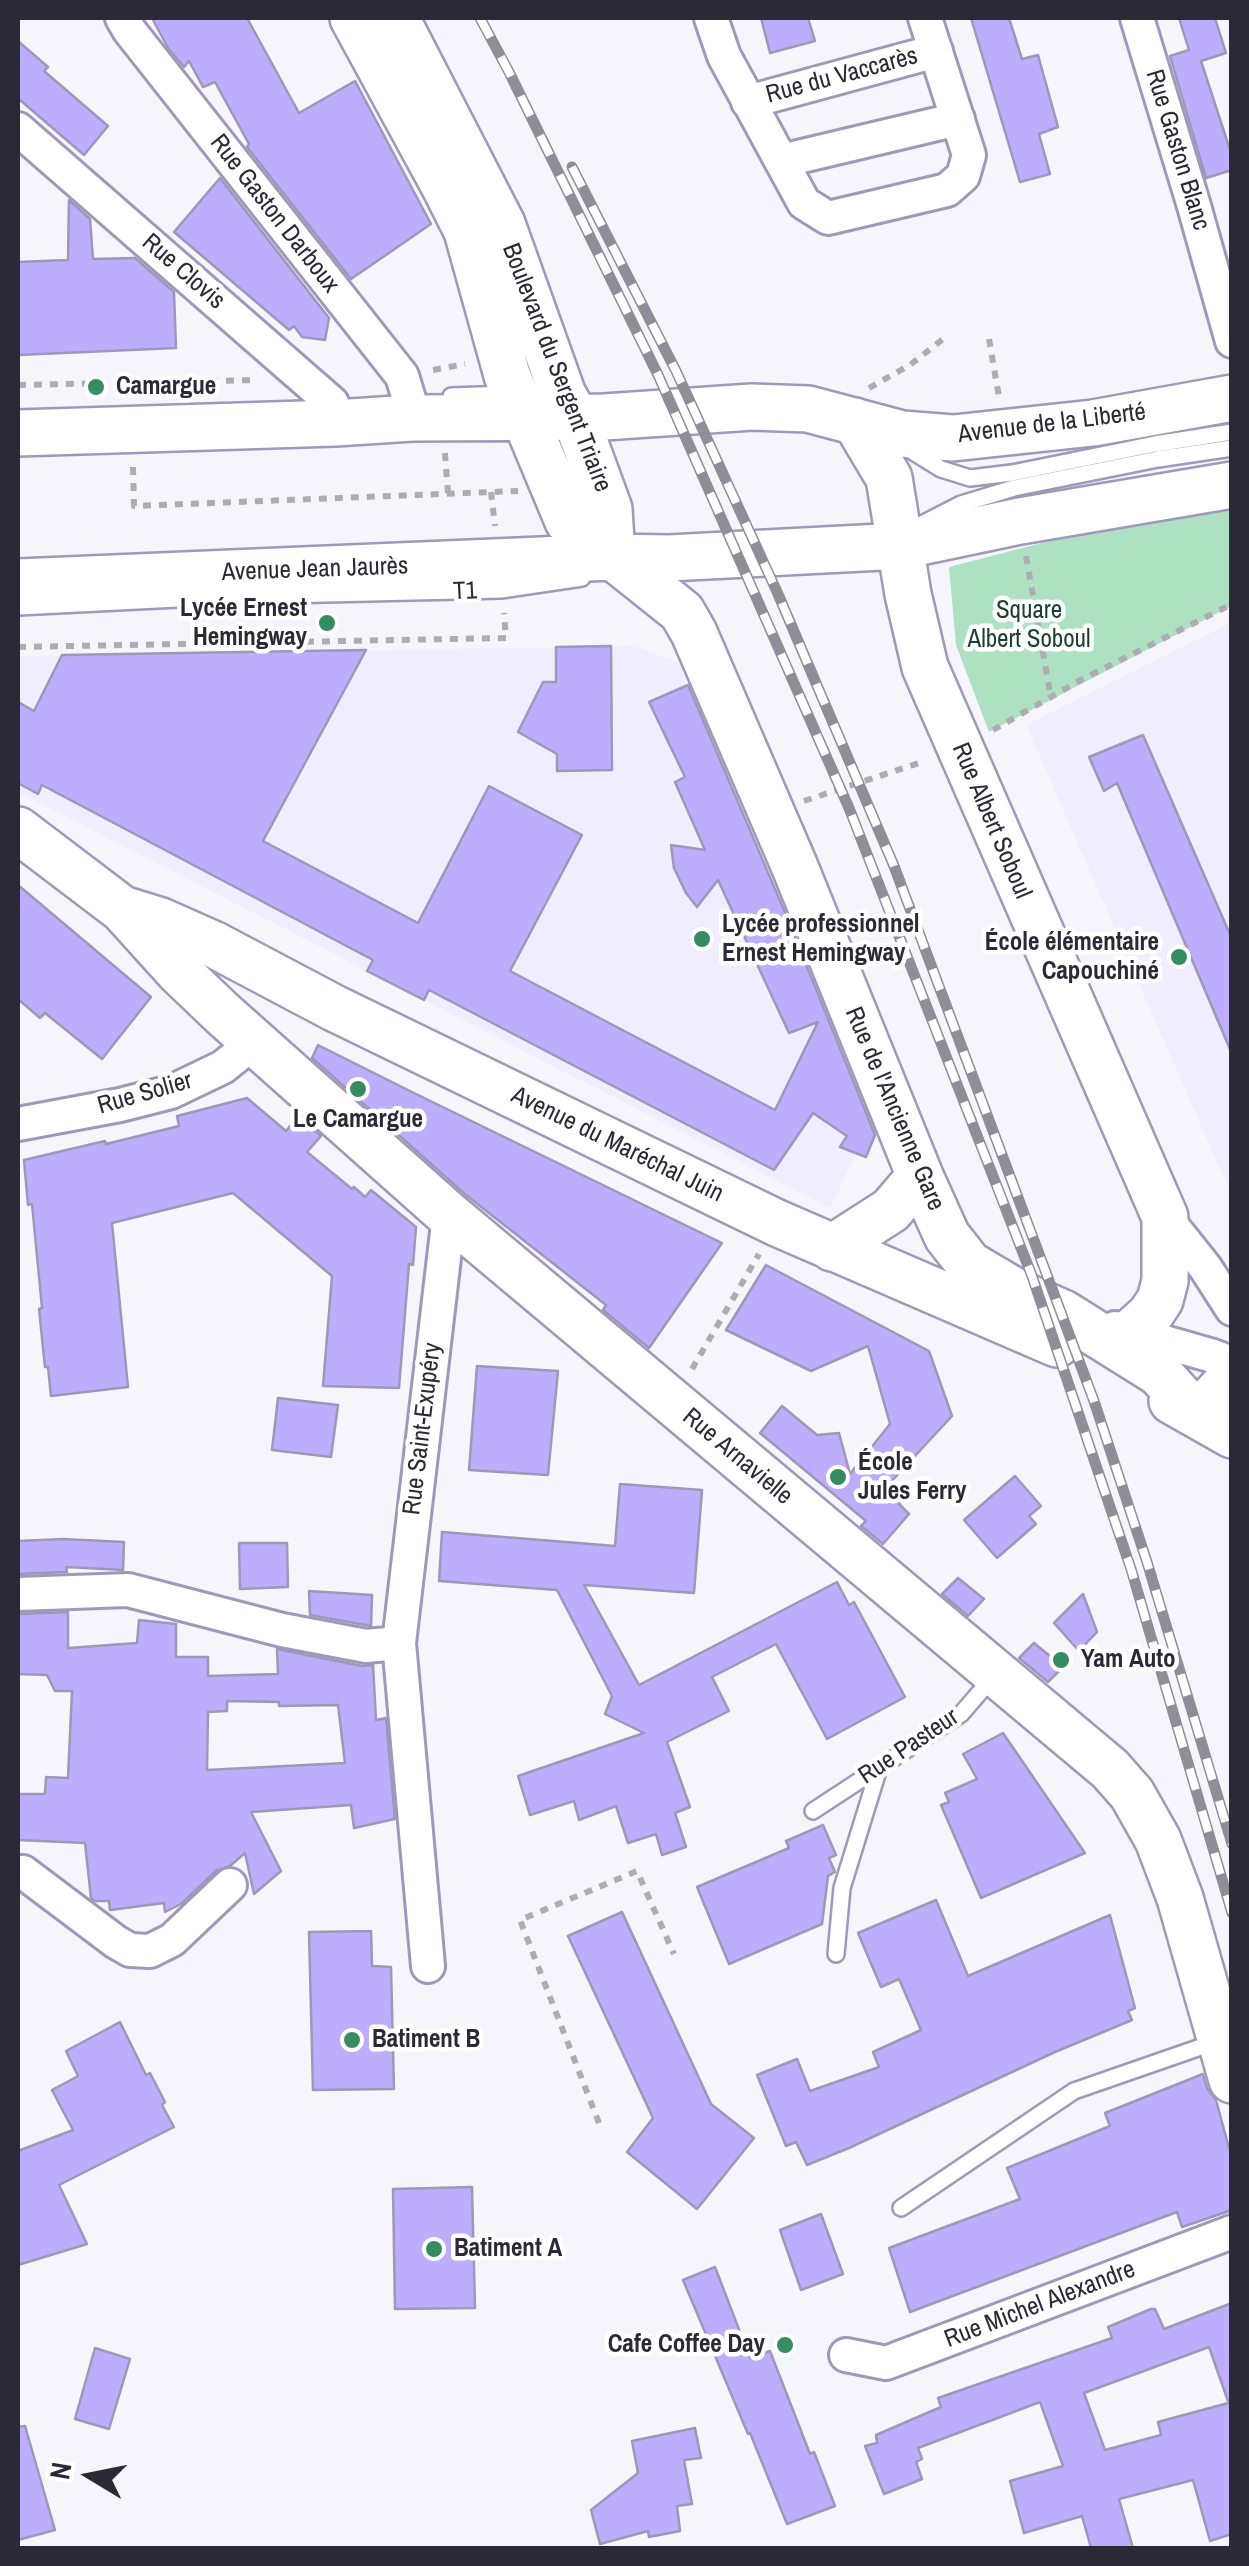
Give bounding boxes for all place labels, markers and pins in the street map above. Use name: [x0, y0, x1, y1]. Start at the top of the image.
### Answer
place label: Camargue: [116, 372, 216, 402]
marker: Camargue: [85, 376, 107, 398]
place label: Lycée Ernest Hemingway: [180, 594, 307, 653]
marker: Lycée Ernest Hemingway: [316, 612, 338, 634]
place label: Lycée professionnel Ernest Hemingway: [722, 910, 919, 969]
marker: Lycée professionnel Ernest Hemingway: [691, 928, 713, 950]
place label: École élémentaire Capouchiné: [985, 928, 1159, 987]
marker: École élémentaire Capouchiné: [1168, 946, 1190, 968]
marker: Le Camargue: [347, 1078, 369, 1100]
place label: Le Camargue: [293, 1105, 423, 1135]
place label: École Jules Ferry: [858, 1448, 966, 1507]
marker: École Jules Ferry: [827, 1466, 849, 1488]
place label: Yam Auto: [1081, 1645, 1176, 1675]
marker: Yam Auto: [1050, 1649, 1072, 1671]
place label: Batiment B: [372, 2025, 480, 2055]
marker: Batiment B: [341, 2029, 363, 2051]
place label: Batiment A: [454, 2234, 562, 2264]
marker: Batiment A: [423, 2238, 445, 2260]
place label: Cafe Coffee Day: [608, 2330, 765, 2360]
marker: Cafe Coffee Day: [774, 2334, 796, 2356]

